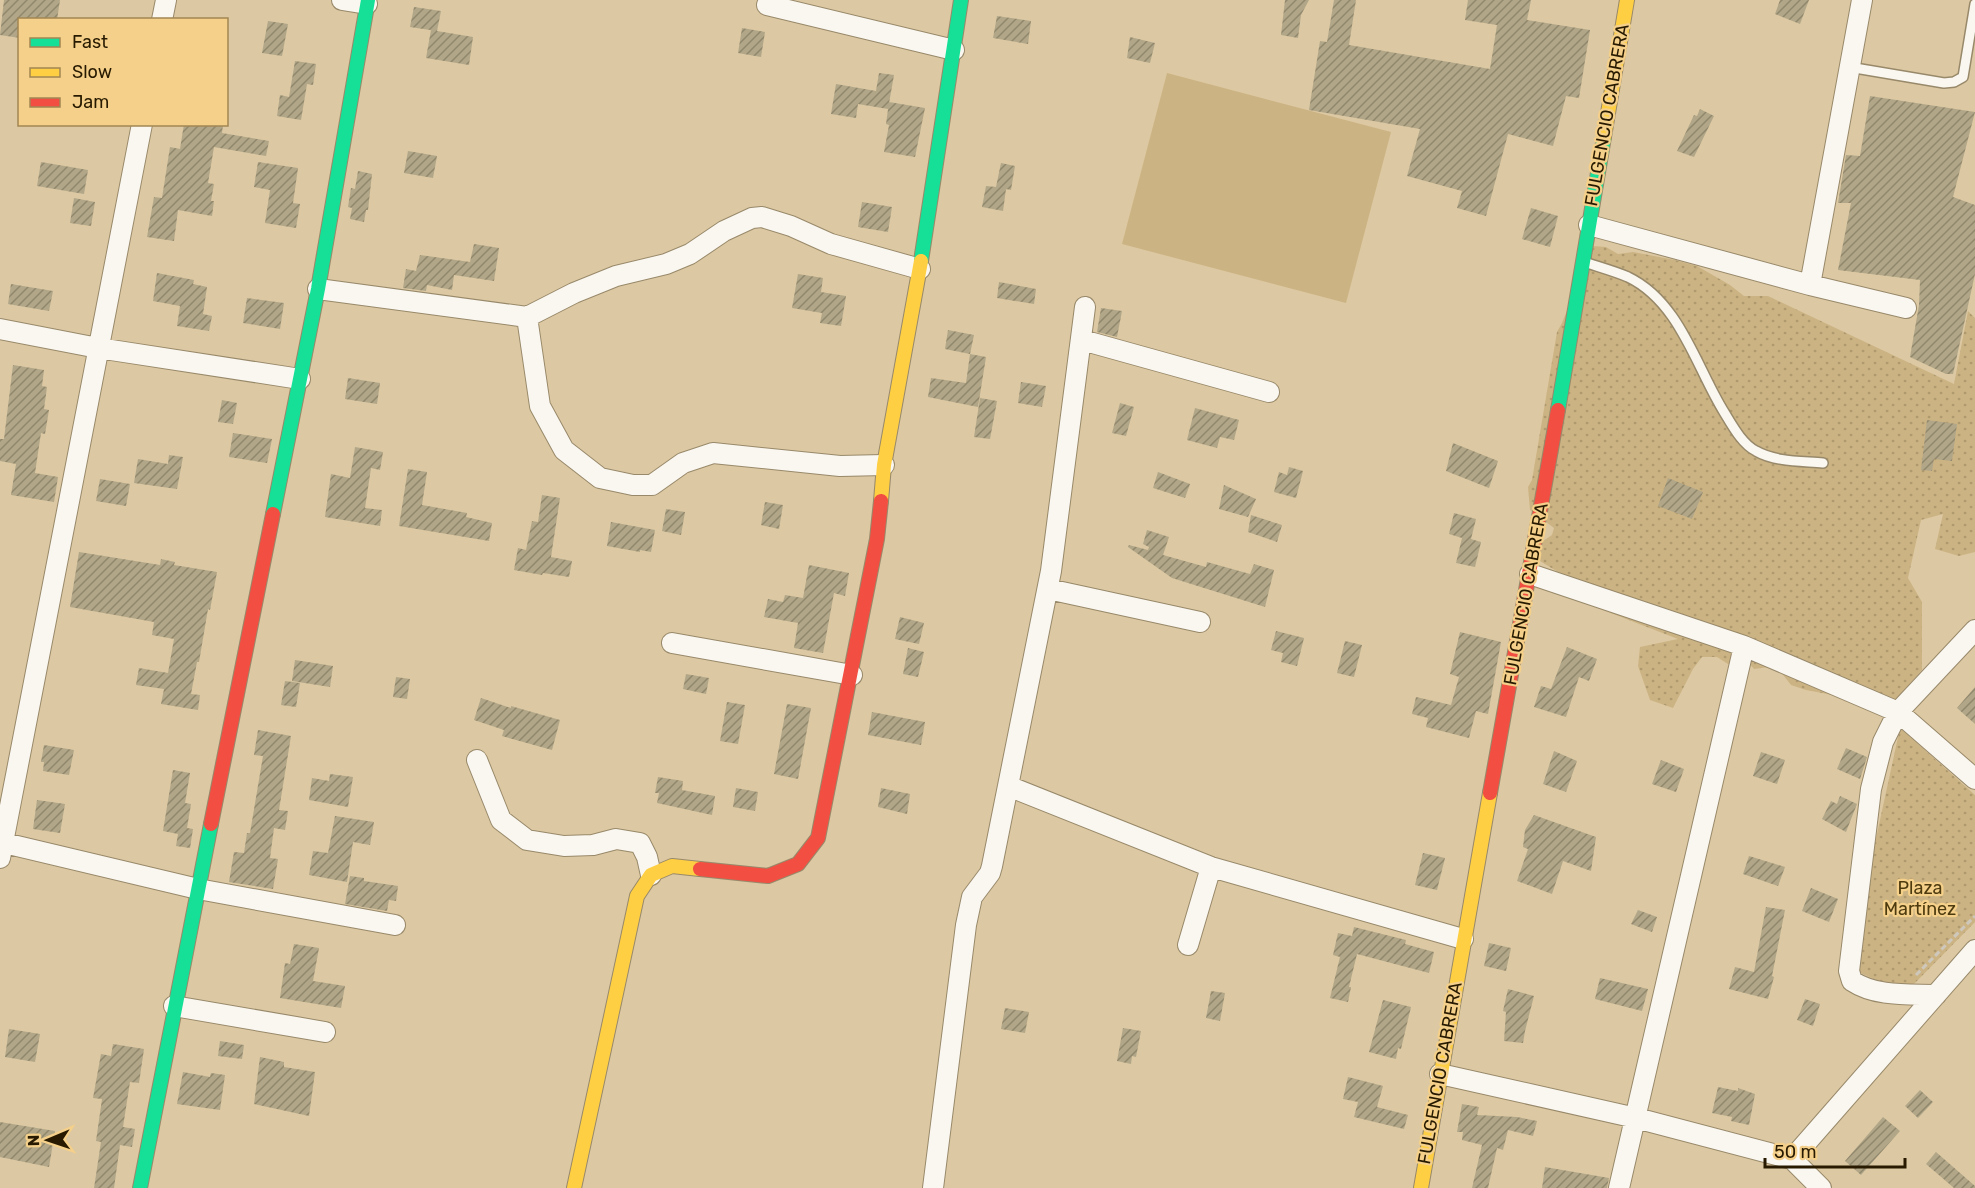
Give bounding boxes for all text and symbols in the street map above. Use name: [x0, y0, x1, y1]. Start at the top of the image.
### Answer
legend: [18, 18, 228, 126]
street label: FULGENCIO CABRERA: [1580, 22, 1634, 208]
text: Fast: [72, 31, 108, 53]
text: Slow: [72, 61, 112, 83]
text: Jam: [72, 91, 109, 113]
street label: FULGENCIO CABRERA: [1499, 501, 1553, 687]
park label: Plaza Martínez: [1884, 877, 1956, 920]
street label: FULGENCIO CABRERA: [1413, 980, 1467, 1166]
north arrow: [18, 1110, 78, 1170]
scale bar: [1765, 1131, 1904, 1169]
text: N: [24, 1134, 43, 1147]
text: 50 m: [1774, 1141, 1817, 1163]

